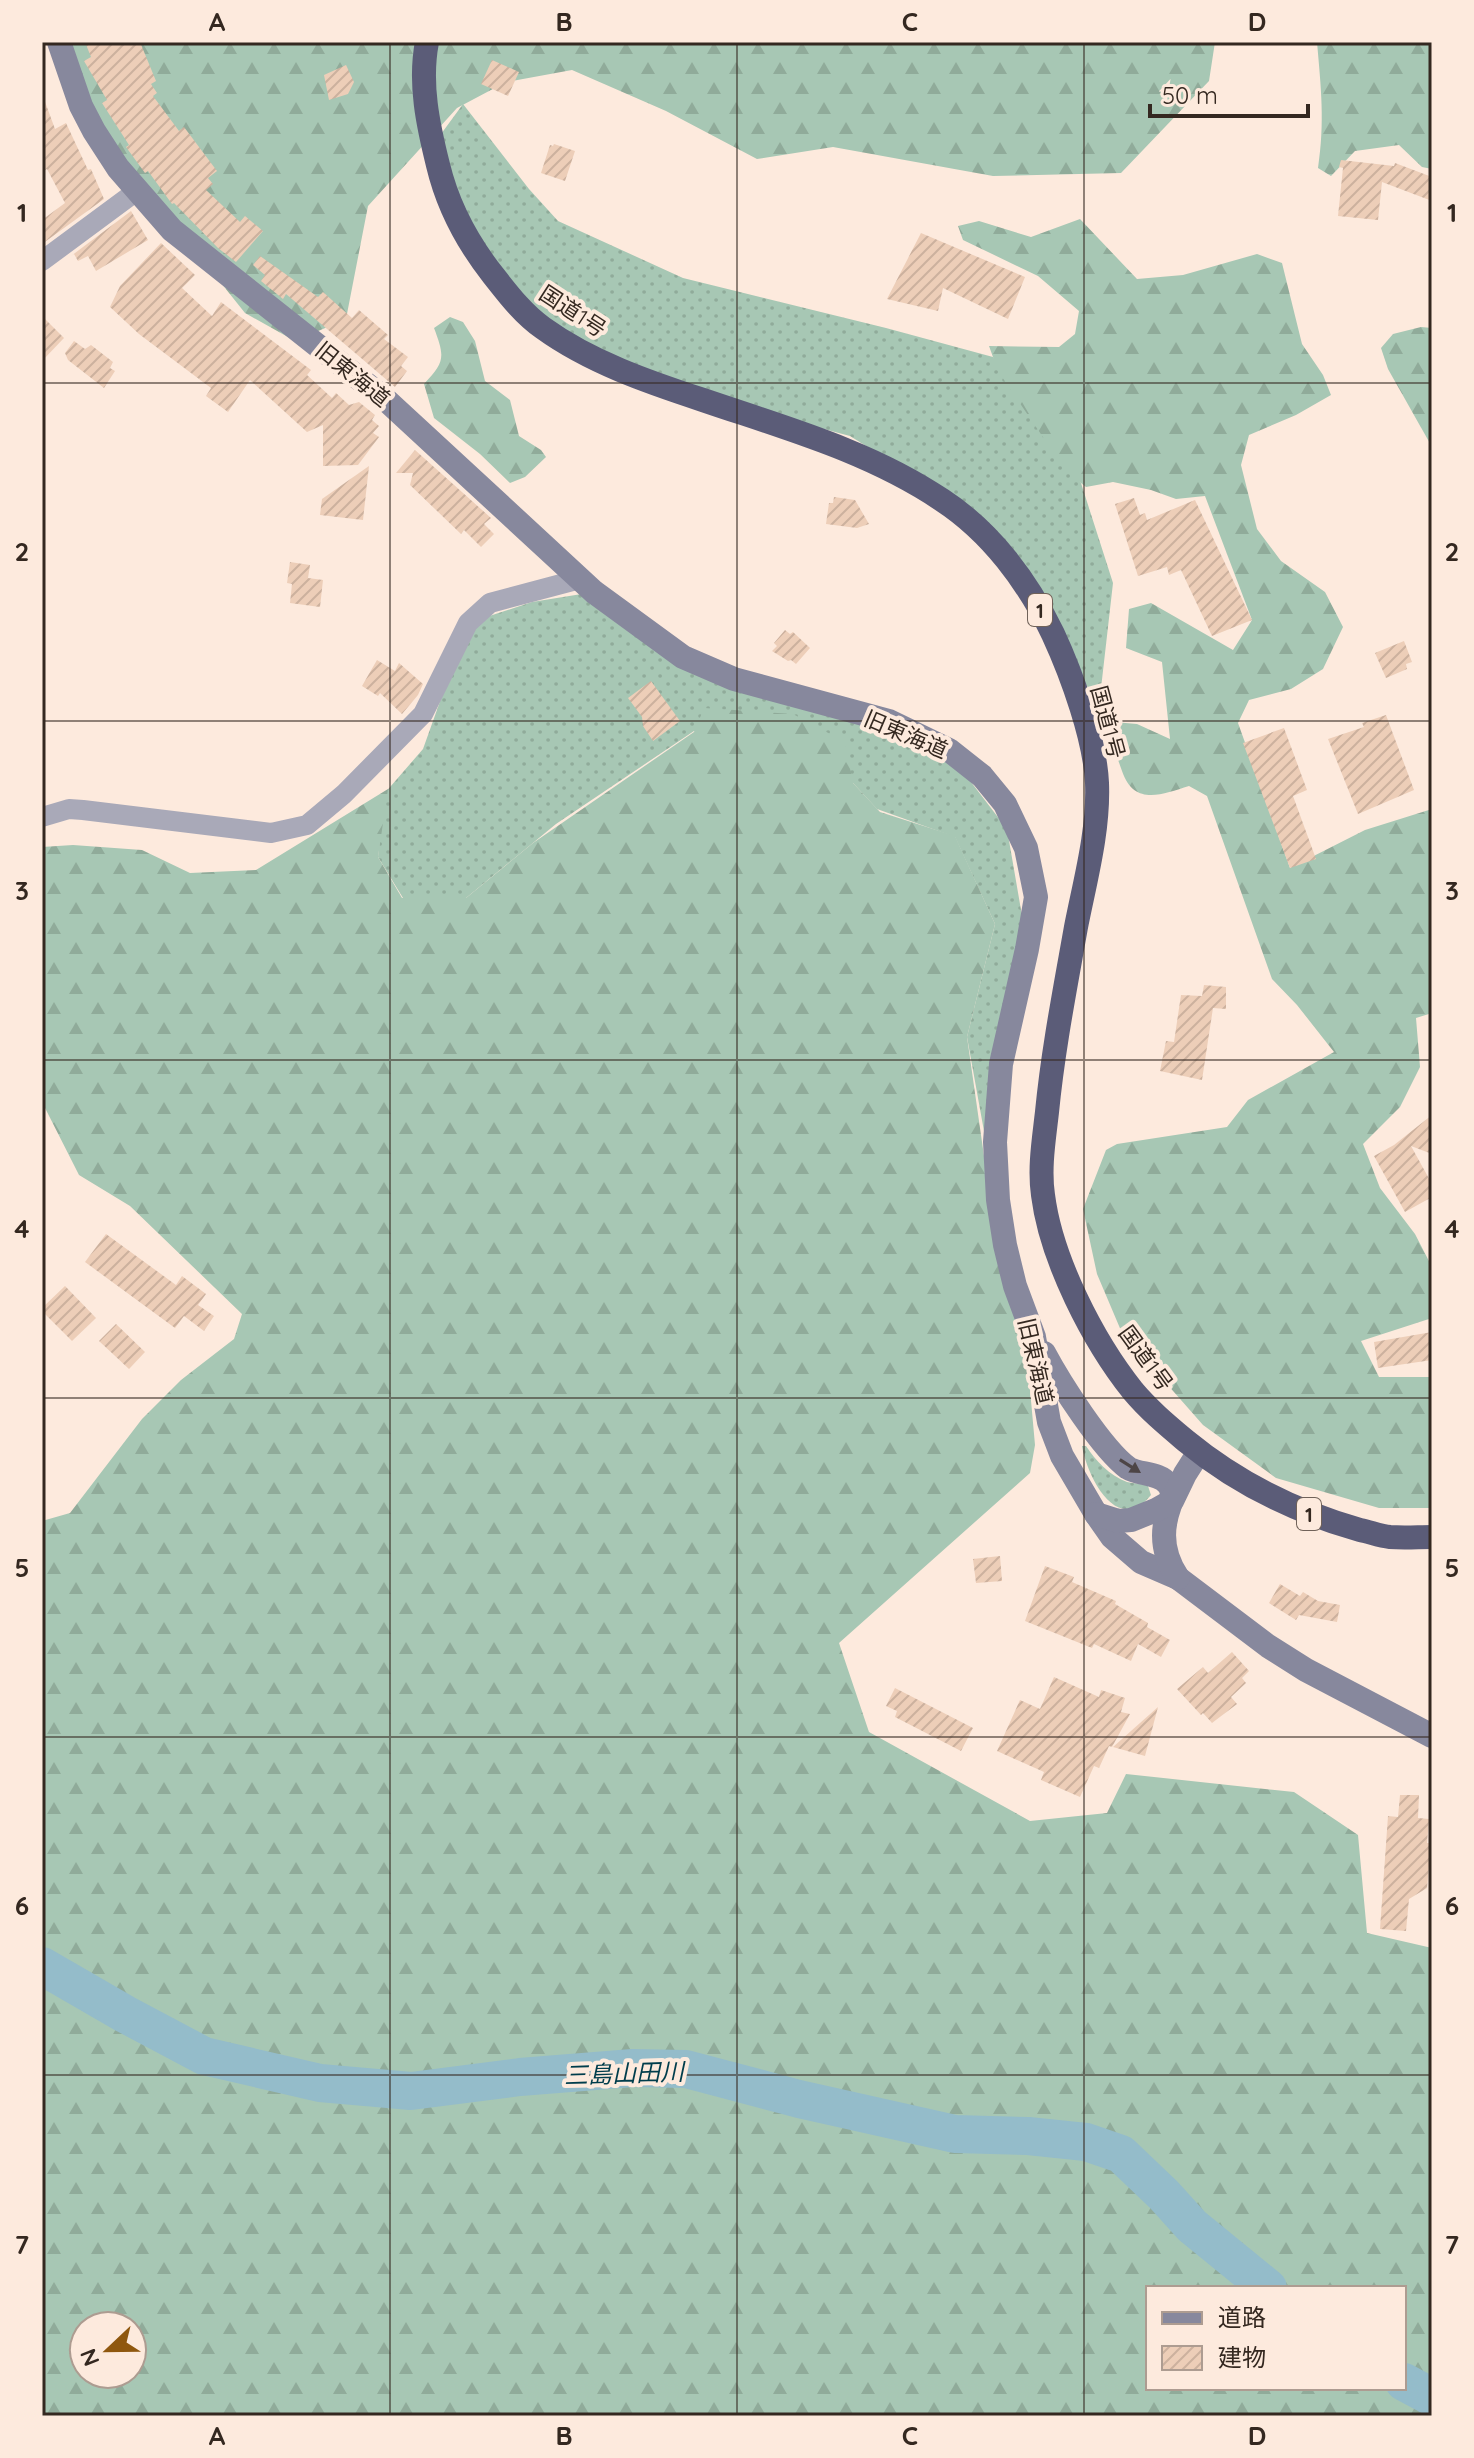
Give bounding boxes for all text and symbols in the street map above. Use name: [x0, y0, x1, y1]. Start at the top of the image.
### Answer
text: A: [209, 5, 226, 38]
text: B: [555, 5, 573, 38]
text: C: [902, 5, 918, 38]
text: D: [1248, 5, 1266, 38]
scale bar: [1150, 68, 1308, 118]
text: 50 m: [1162, 80, 1218, 110]
text: 1: [17, 196, 27, 229]
text: 1: [1447, 196, 1457, 229]
street label: 国道1号: [534, 279, 612, 343]
street label: 旧東海道: [310, 335, 396, 413]
text: 2: [15, 535, 29, 568]
text: 2: [1445, 535, 1459, 568]
road number: 1: [1028, 594, 1052, 626]
street label: 国道1号: [1085, 683, 1131, 761]
street label: 旧東海道: [860, 704, 952, 764]
text: 3: [15, 874, 29, 907]
text: 3: [1445, 874, 1459, 907]
text: 4: [14, 1212, 30, 1245]
text: 4: [1444, 1212, 1460, 1245]
street label: 旧東海道: [1012, 1315, 1060, 1407]
street label: 国道1号: [1113, 1320, 1179, 1396]
one-way arrow: [1119, 1458, 1142, 1473]
road number: 1: [1297, 1498, 1321, 1530]
text: 5: [15, 1551, 29, 1584]
text: 5: [1445, 1551, 1459, 1584]
text: 6: [15, 1889, 29, 1922]
text: 6: [1445, 1889, 1459, 1922]
water label: 三島山田川: [564, 2056, 687, 2090]
text: 7: [15, 2228, 29, 2261]
text: 7: [1445, 2228, 1459, 2261]
legend: [1146, 2286, 1406, 2390]
text: 道路: [1218, 2302, 1266, 2332]
north arrow: [68, 2310, 148, 2390]
text: 建物: [1218, 2342, 1266, 2372]
text: N: [73, 2345, 105, 2370]
text: A: [209, 2419, 226, 2452]
text: B: [555, 2419, 573, 2452]
text: C: [902, 2419, 918, 2452]
text: D: [1248, 2419, 1266, 2452]

